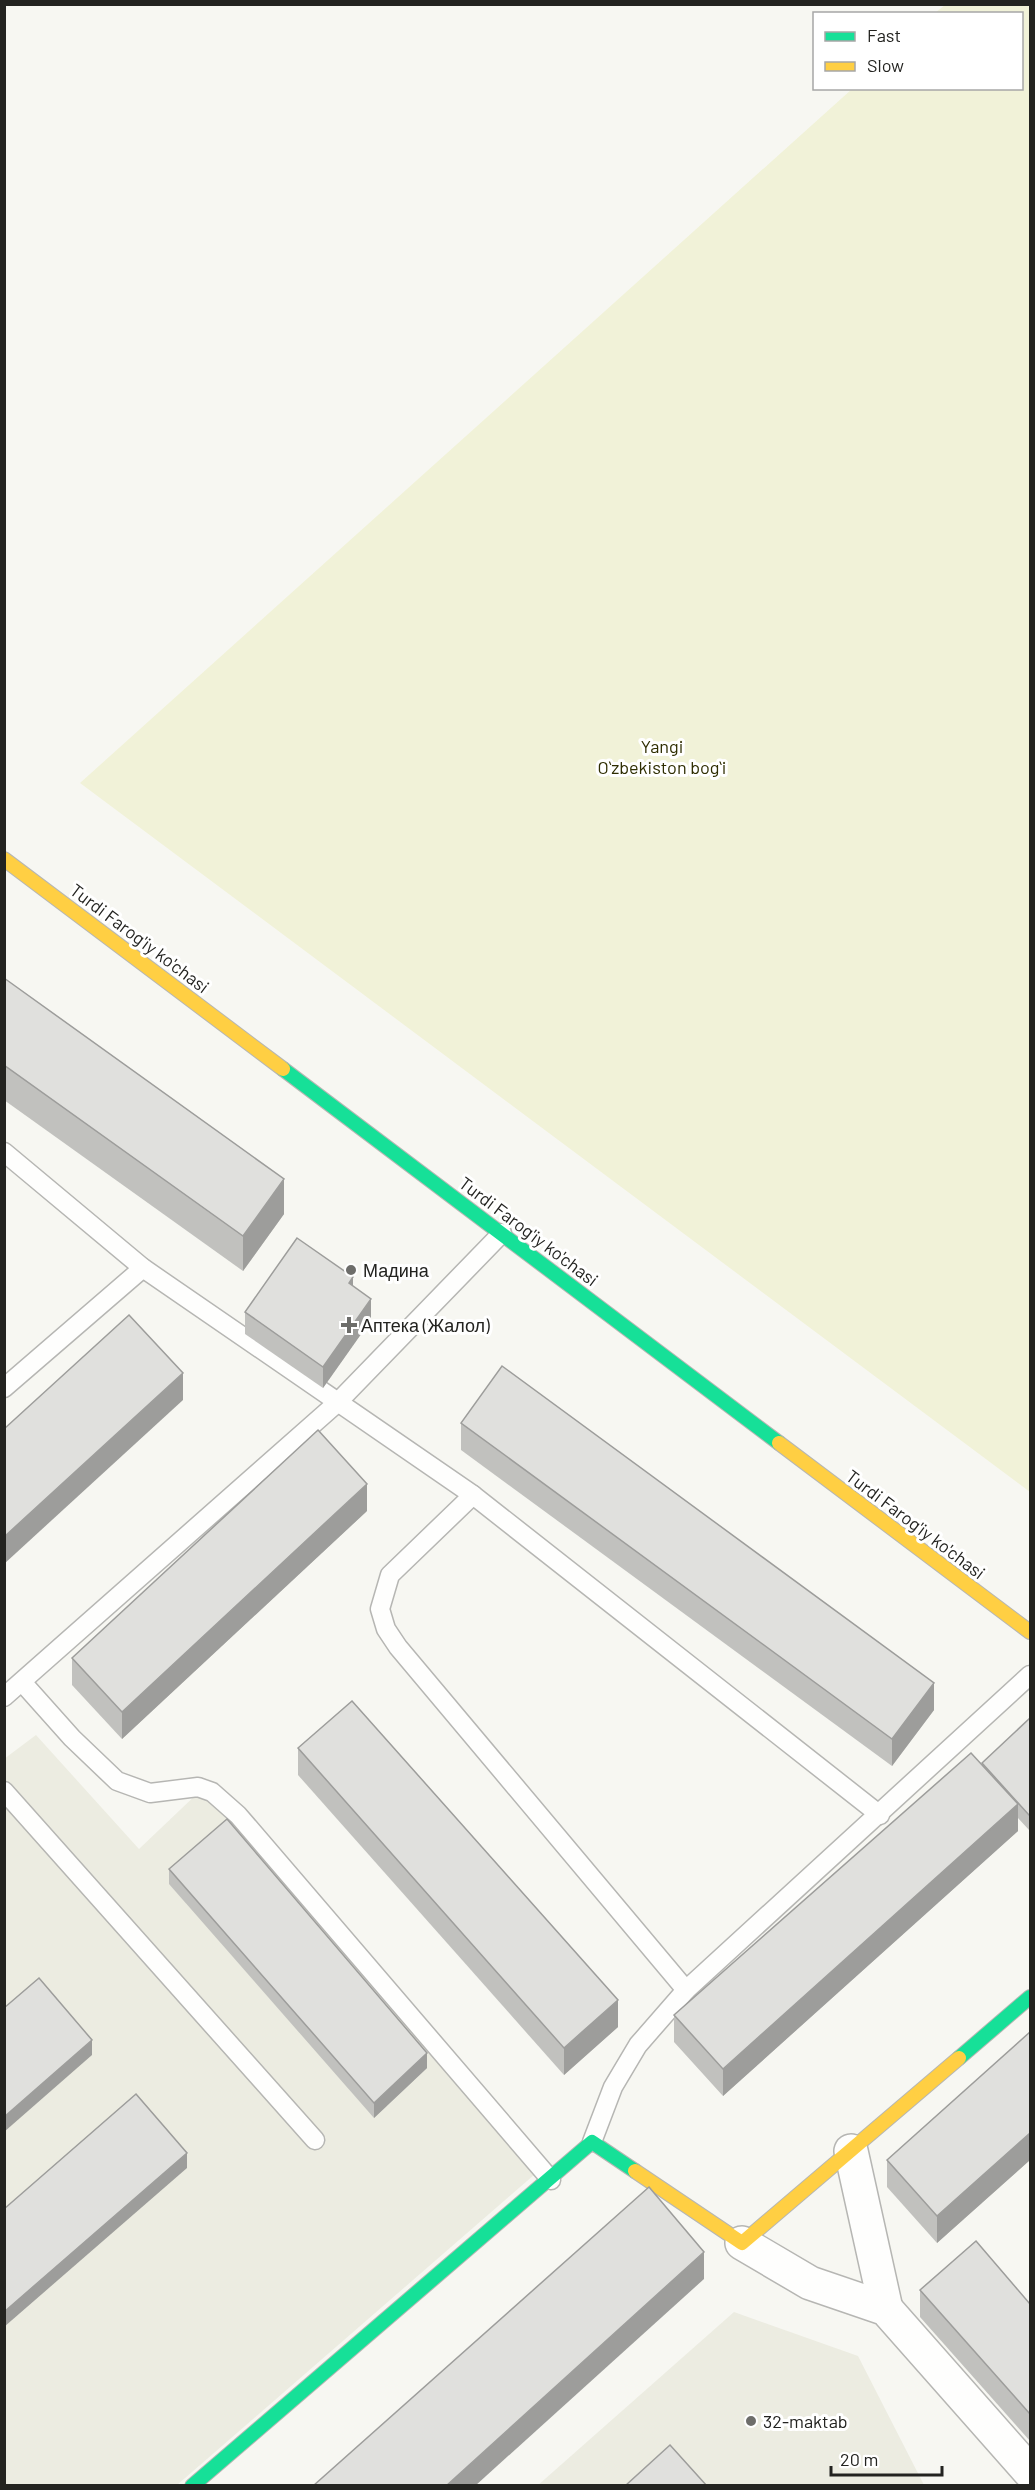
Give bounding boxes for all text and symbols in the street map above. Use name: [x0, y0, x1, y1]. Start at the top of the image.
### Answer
legend: [813, 12, 1023, 90]
text: Fast: [867, 24, 901, 46]
text: Slow: [867, 54, 904, 76]
park label: Yangi Oʻzbekiston bogʻi: [598, 735, 726, 778]
street label: Turdi Farog'iy ko'chasi: [66, 879, 214, 997]
street label: Turdi Farog'iy ko'chasi: [455, 1172, 603, 1290]
place label: Мадина: [363, 1259, 430, 1281]
marker: Мадина: [344, 1263, 358, 1277]
place label: Аптека (Жалол): [361, 1314, 490, 1336]
marker: Аптека (Жалол): [342, 1318, 356, 1332]
street label: Turdi Farog'iy ko'chasi: [842, 1465, 990, 1583]
place label: 32-maktab: [763, 2410, 848, 2432]
marker: 32-maktab: [744, 2414, 758, 2428]
scale bar: [831, 2439, 942, 2477]
text: 20 m: [840, 2448, 878, 2470]

